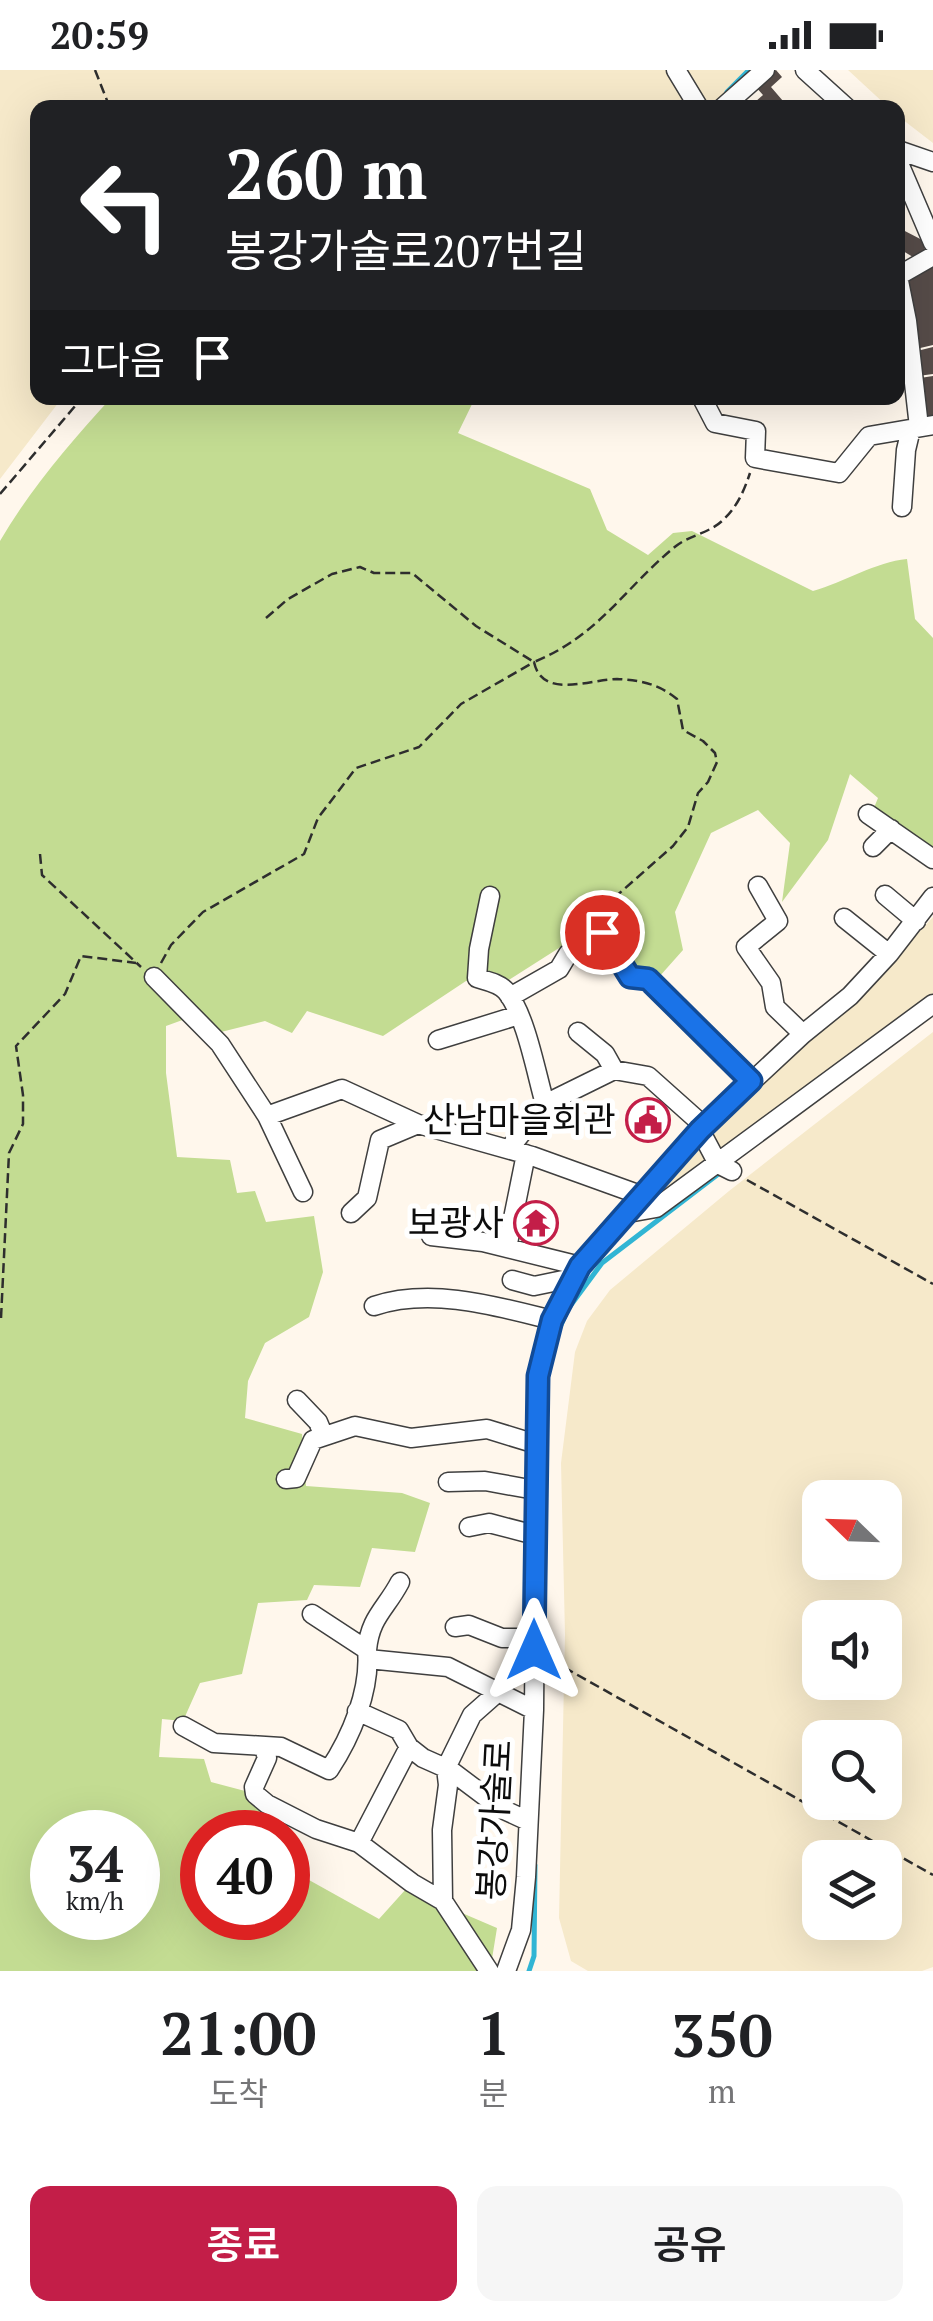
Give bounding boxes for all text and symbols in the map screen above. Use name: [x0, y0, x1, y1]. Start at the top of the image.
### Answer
text: 20:59: [50, 10, 149, 60]
text: 260 m: [225, 126, 427, 219]
icon: left: [60, 140, 190, 270]
text: 봉강가술로207번길: [225, 220, 587, 280]
icon: arrive: [185, 330, 240, 385]
text: 그다음: [60, 335, 165, 385]
pin: [560, 890, 645, 975]
icon: arrive: [575, 905, 630, 960]
place label: 산남마을회관: [423, 1096, 616, 1142]
public building icon: 산남마을회관: [625, 1097, 671, 1143]
place label: 보광사: [407, 1199, 504, 1245]
temple icon: 보광사: [513, 1200, 559, 1246]
north arrow: [802, 1480, 902, 1580]
map controls: [802, 1480, 902, 1940]
position arrow: [482, 1598, 586, 1702]
button: sound: [802, 1600, 902, 1700]
button: search: [802, 1720, 902, 1820]
street label: 봉강가술로: [467, 1738, 521, 1902]
speed limit sign: 40: [180, 1810, 310, 1940]
text: 34: [67, 1830, 123, 1896]
button: layers: [802, 1840, 902, 1940]
text: km/h: [66, 1884, 124, 1917]
text: 21:00: [160, 1993, 316, 2072]
text: 1: [477, 1993, 511, 2072]
text: 350: [671, 1995, 773, 2074]
text: m: [708, 2070, 736, 2112]
text: 도착: [209, 2072, 268, 2114]
text: 분: [479, 2072, 508, 2114]
button: 종료: [30, 2186, 457, 2301]
button: 공유: [477, 2186, 903, 2301]

